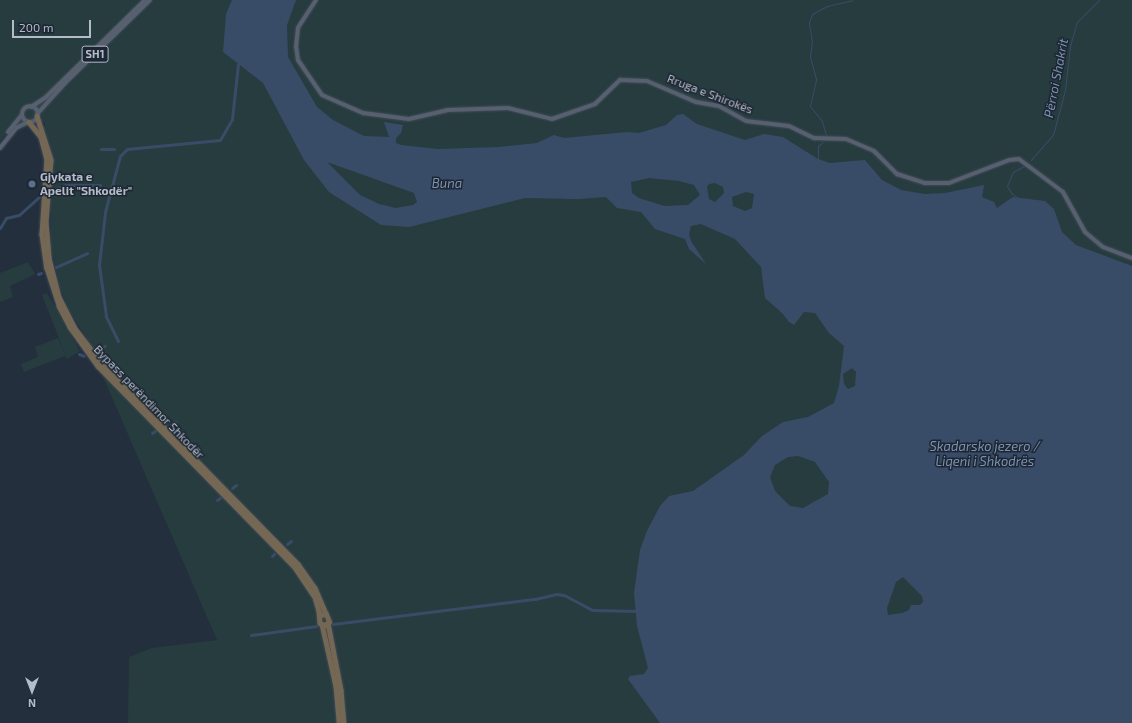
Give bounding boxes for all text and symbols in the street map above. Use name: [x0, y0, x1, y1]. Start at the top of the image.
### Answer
scale bar: [14, 12, 93, 38]
text: 200 m: [19, 20, 53, 34]
water label: Përroi Shakrit: [1041, 37, 1071, 119]
road number: SH1: [81, 45, 109, 63]
street label: Rruga e Shirokës: [665, 71, 755, 117]
place label: Gjykata e Apelit "Shkodër": [40, 170, 132, 198]
water label: Buna: [432, 175, 462, 191]
marker: Gjykata e Apelit "Shkodër": [27, 179, 37, 189]
street label: Bypass perëndimor Shkodër: [91, 342, 207, 462]
water label: Skadarsko jezero / Liqeni i Shkodrës: [930, 439, 1040, 470]
north arrow: [12, 671, 52, 711]
text: N: [28, 697, 36, 710]

